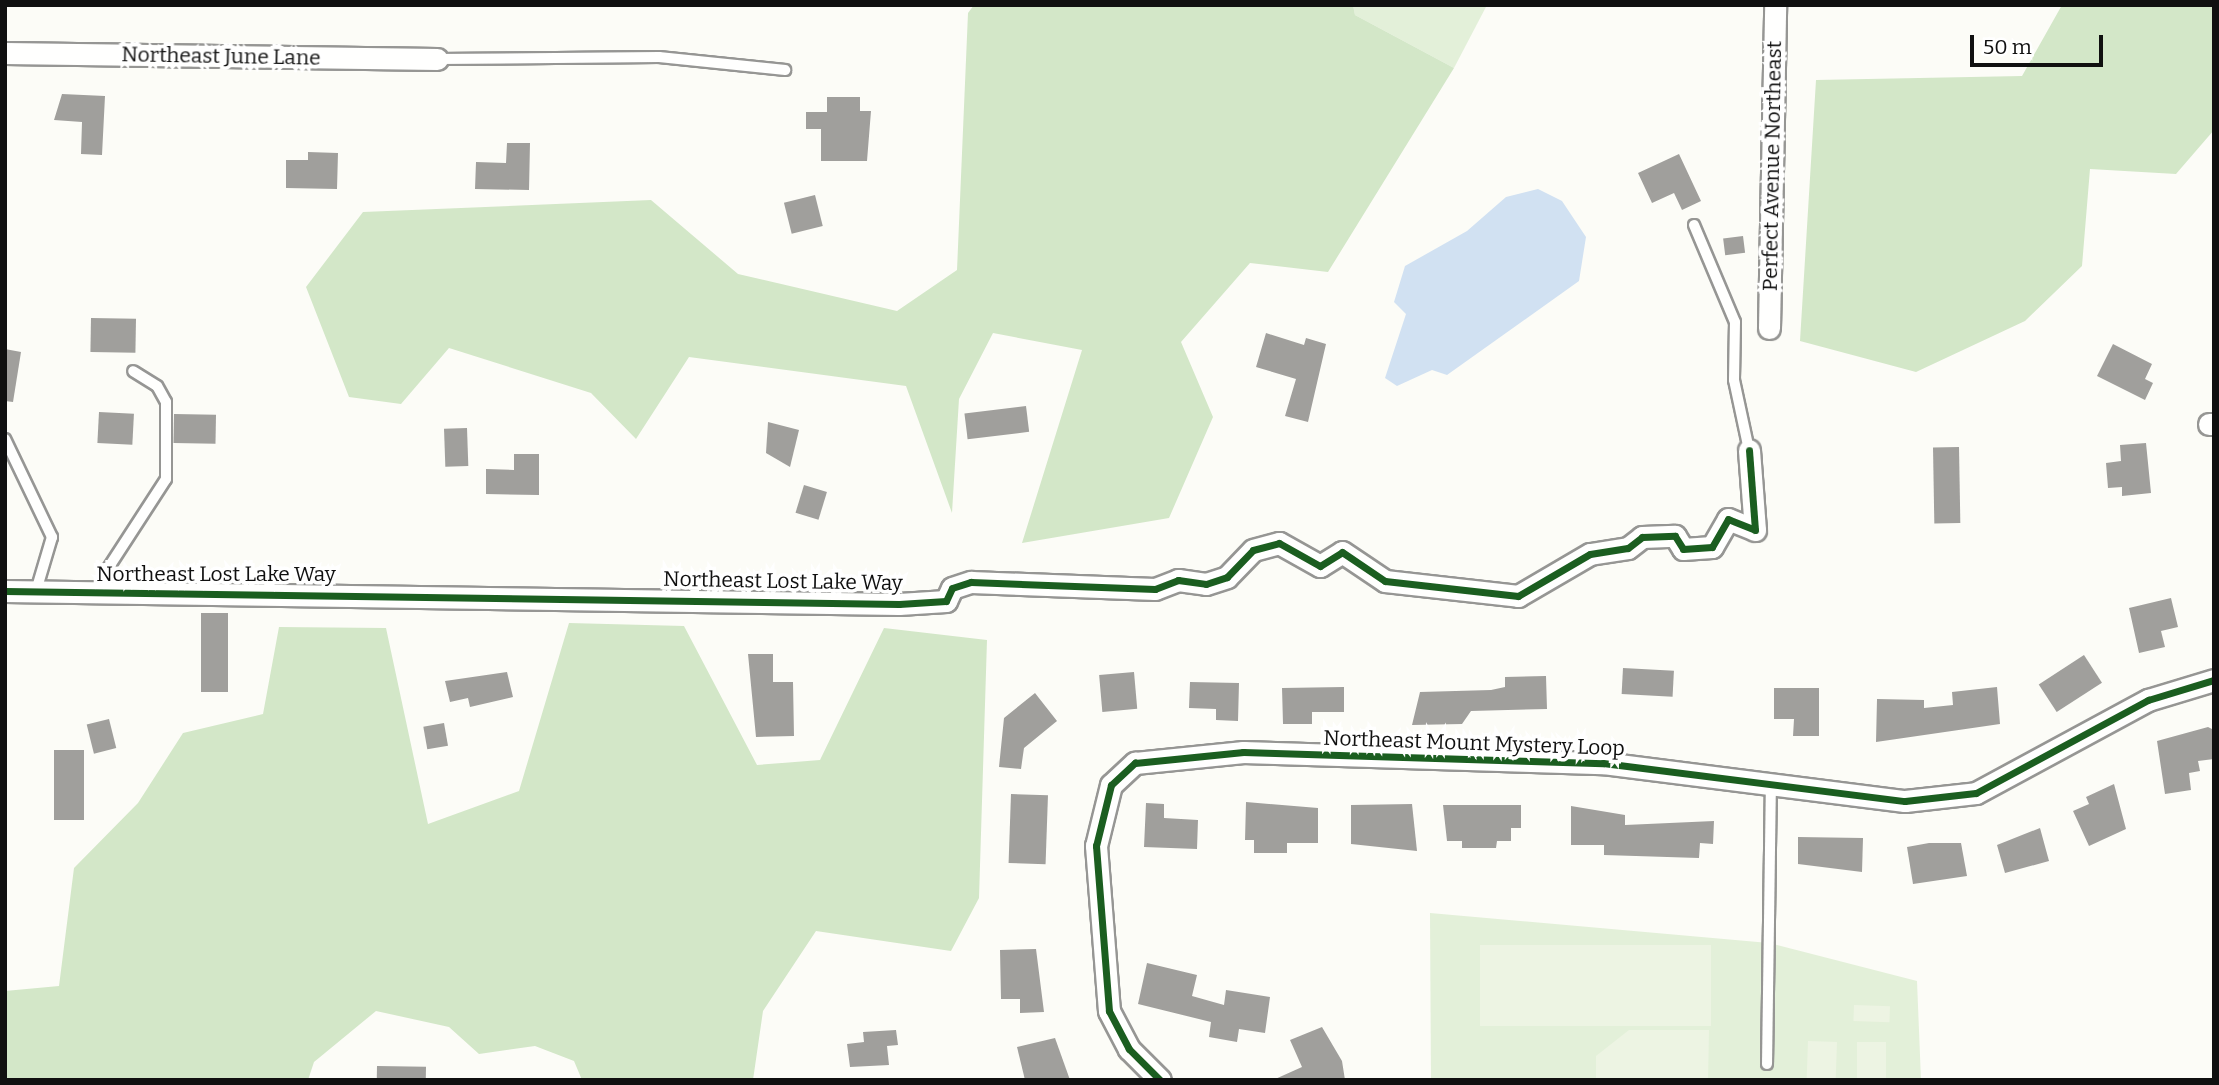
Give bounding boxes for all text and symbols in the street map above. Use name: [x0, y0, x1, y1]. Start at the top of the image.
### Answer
scale bar: [1974, 21, 2107, 65]
text: 50 m: [1983, 34, 2032, 60]
street label: Perfect Avenue Northeast: [1757, 41, 1787, 291]
street label: Northeast June Lane: [121, 42, 321, 70]
street label: Northeast Lost Lake Way: [96, 561, 336, 587]
street label: Northeast Lost Lake Way: [663, 566, 903, 596]
street label: Northeast Mount Mystery Loop: [1323, 725, 1625, 761]

